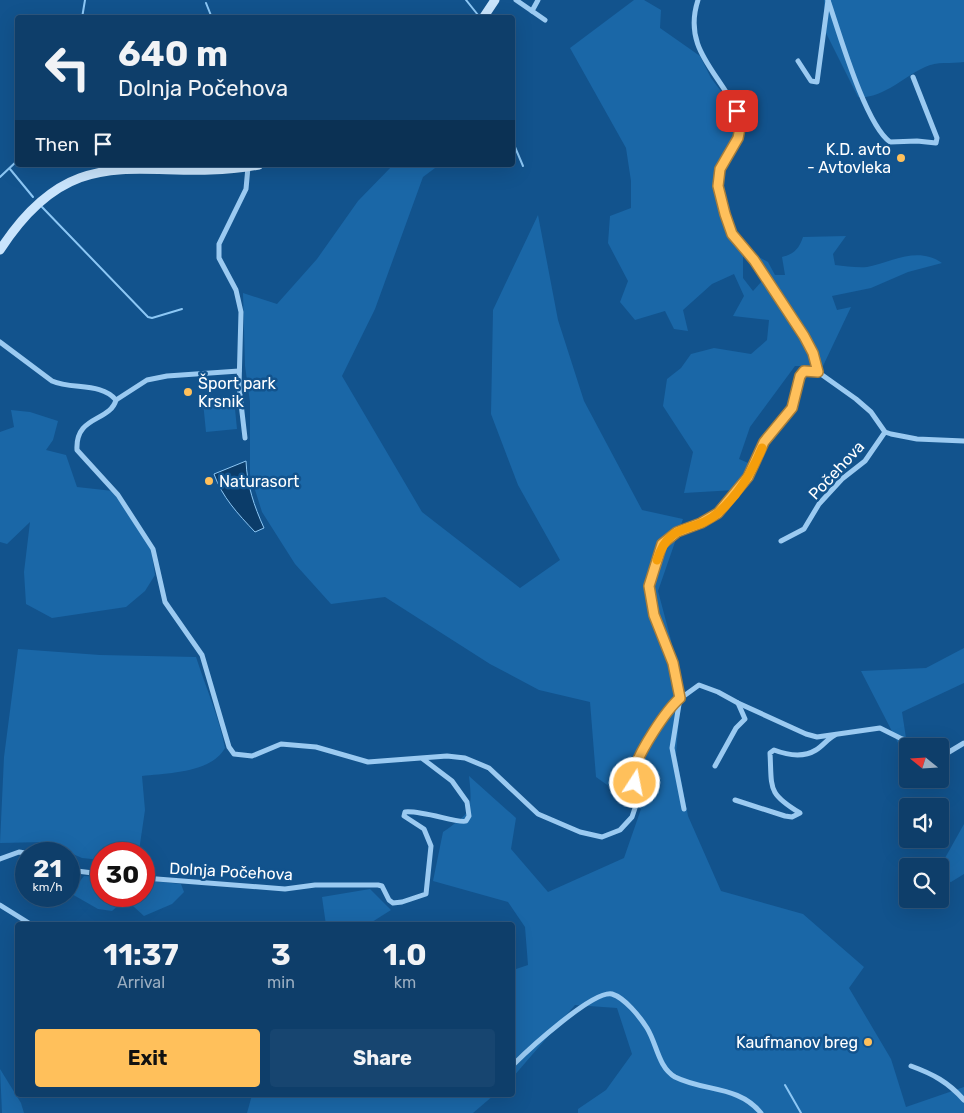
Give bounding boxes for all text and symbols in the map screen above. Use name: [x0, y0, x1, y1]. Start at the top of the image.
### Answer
text: 640 m: [118, 33, 228, 75]
icon: left: [35, 35, 100, 100]
text: Dolnja Počehova: [118, 75, 288, 102]
pin: [716, 90, 758, 132]
icon: arrive: [723, 97, 751, 125]
icon: arrive: [89, 130, 117, 158]
text: Then: [35, 133, 79, 156]
place label: K.D. avto - Avtovleka: [807, 140, 891, 177]
marker: K.D. avto - Avtovleka: [895, 152, 907, 164]
place label: Šport park Krsnik: [198, 373, 276, 411]
marker: Šport park Krsnik: [182, 386, 194, 398]
street label: Počehova: [804, 437, 868, 504]
place label: Naturasort: [219, 472, 299, 491]
marker: Naturasort: [203, 475, 215, 487]
north arrow: [899, 738, 949, 788]
map controls: [899, 738, 949, 908]
position arrow: [608, 756, 660, 808]
button: sound: [899, 798, 949, 848]
speed limit sign: 30: [90, 842, 155, 907]
text: 21: [33, 854, 62, 883]
button: search: [899, 858, 949, 908]
street label: Dolnja Počehova: [169, 859, 293, 884]
text: km/h: [33, 880, 62, 894]
text: 11:37: [103, 937, 179, 973]
text: 3: [271, 937, 291, 973]
text: 1.0: [383, 937, 427, 973]
text: Arrival: [117, 973, 165, 992]
text: min: [267, 973, 295, 992]
text: km: [394, 973, 416, 992]
button: Exit: [35, 1029, 260, 1087]
button: Share: [270, 1029, 495, 1087]
place label: Kaufmanov breg: [736, 1033, 858, 1052]
marker: Kaufmanov breg: [862, 1036, 874, 1048]

